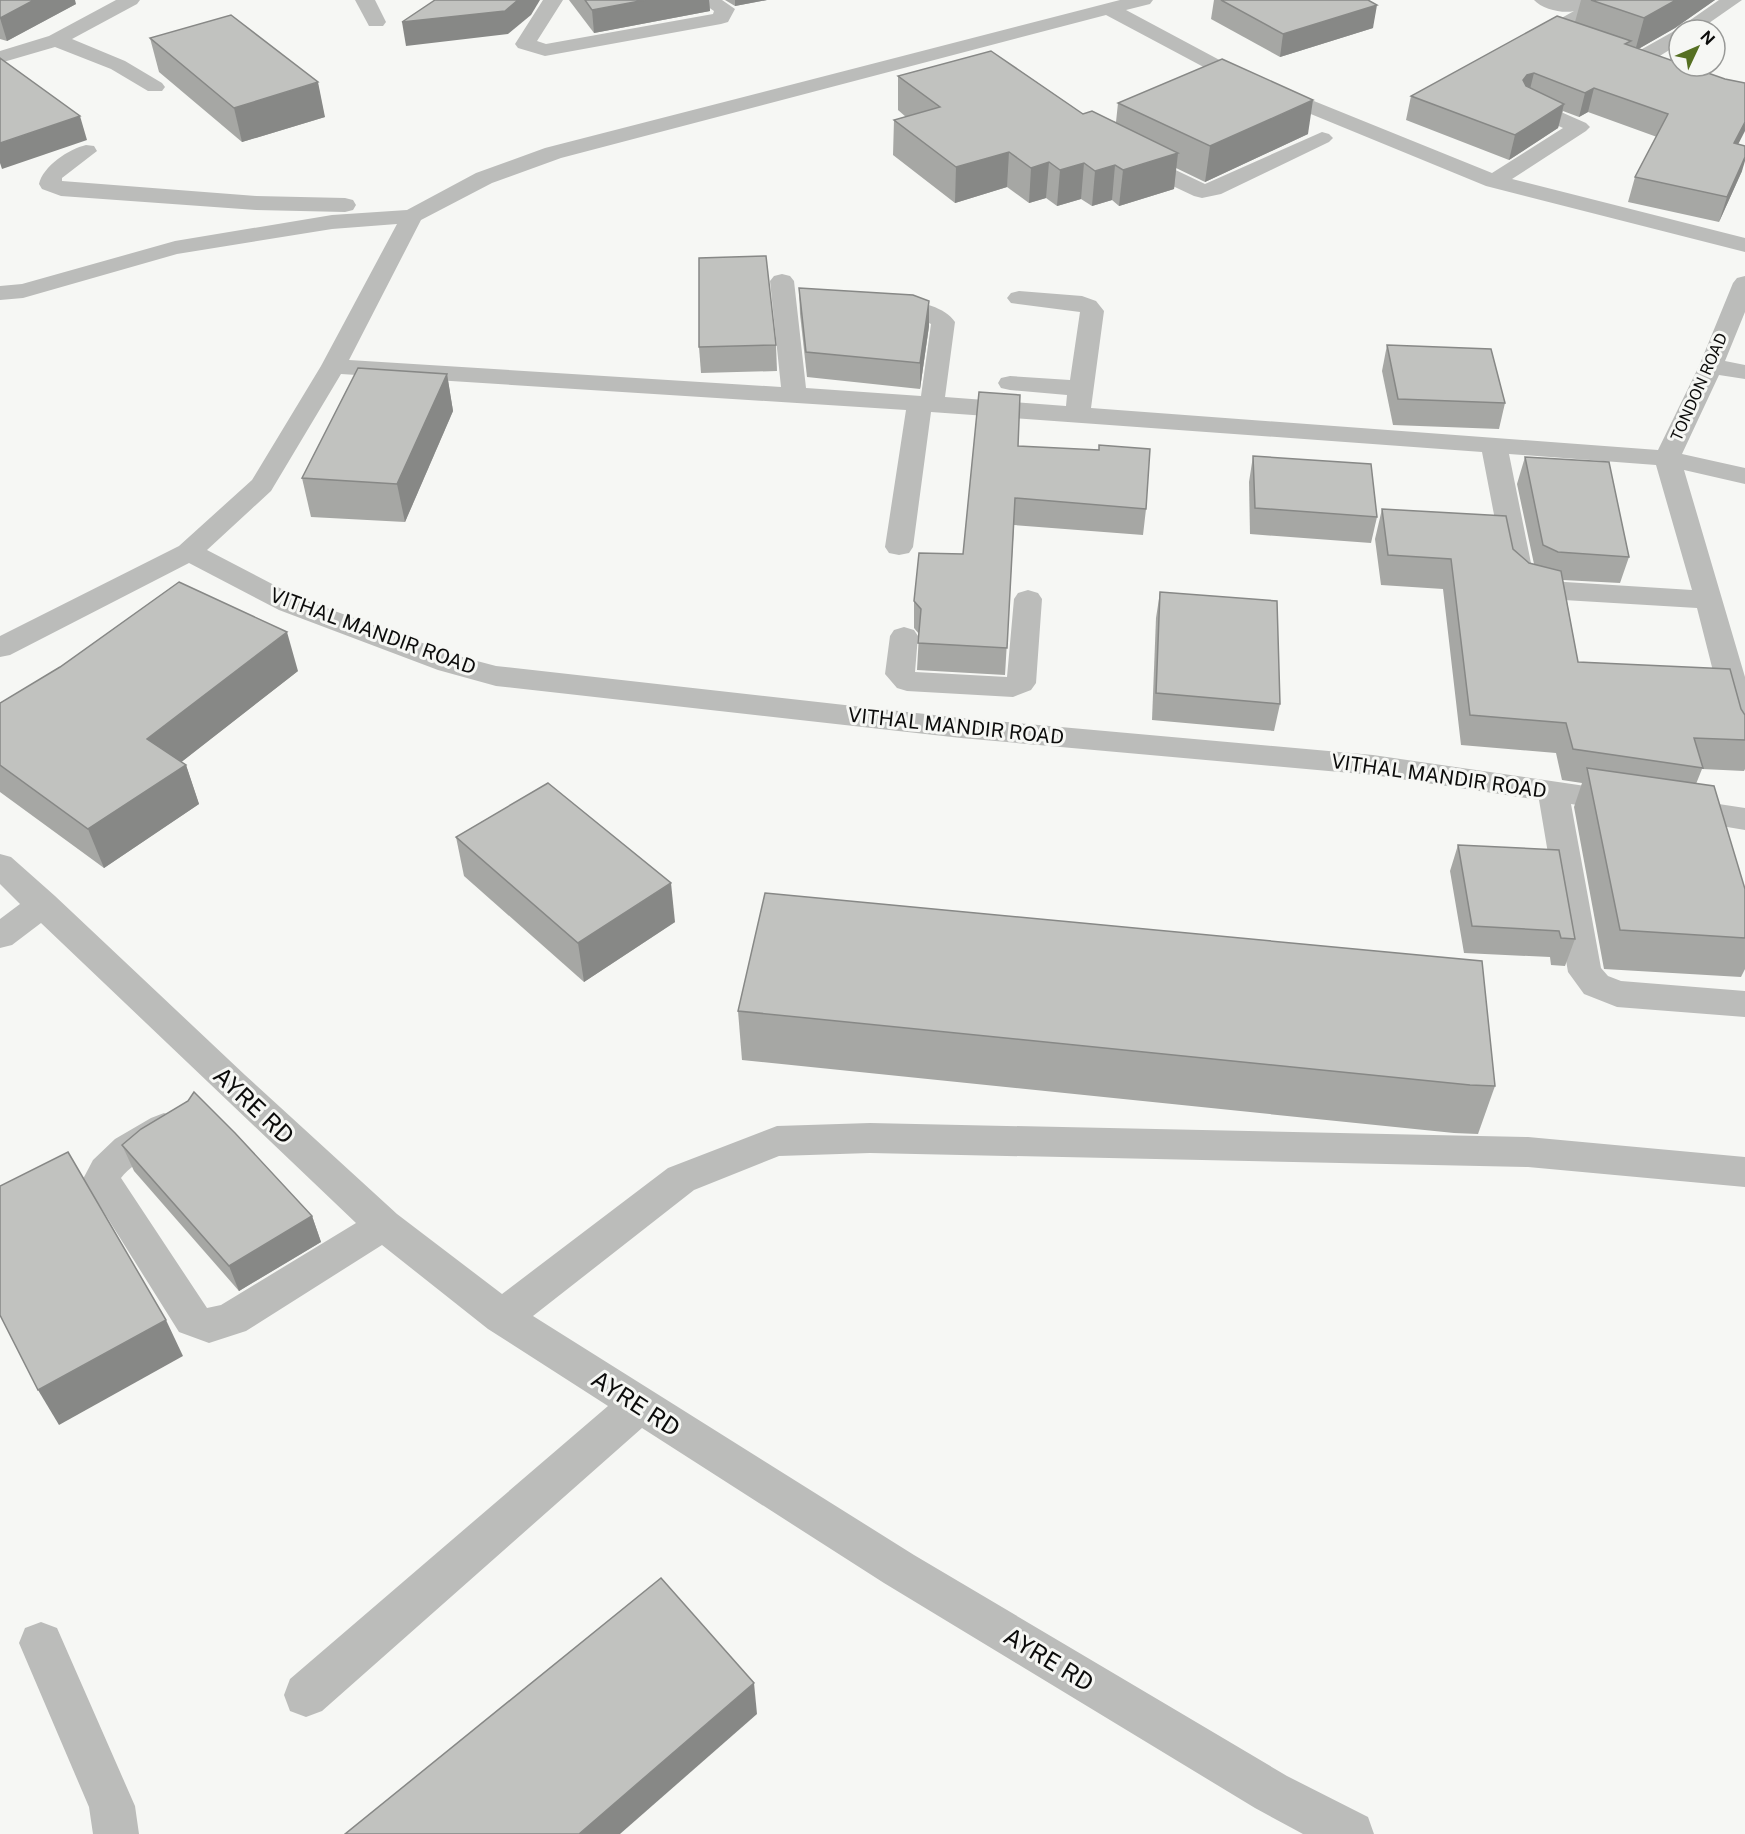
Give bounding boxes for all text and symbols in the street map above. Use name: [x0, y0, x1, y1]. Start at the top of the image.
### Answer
north arrow: [1667, 18, 1727, 78]
text: N: [1696, 27, 1719, 49]
street label: TONDON ROAD: [1667, 330, 1731, 444]
street label: VITHAL MANDIR ROAD: [267, 583, 479, 679]
street label: VITHAL MANDIR ROAD: [847, 703, 1065, 749]
street label: VITHAL MANDIR ROAD: [1330, 749, 1548, 803]
street label: AYRE RD: [208, 1061, 300, 1149]
street label: AYRE RD: [587, 1364, 685, 1442]
street label: AYRE RD: [999, 1621, 1099, 1697]

